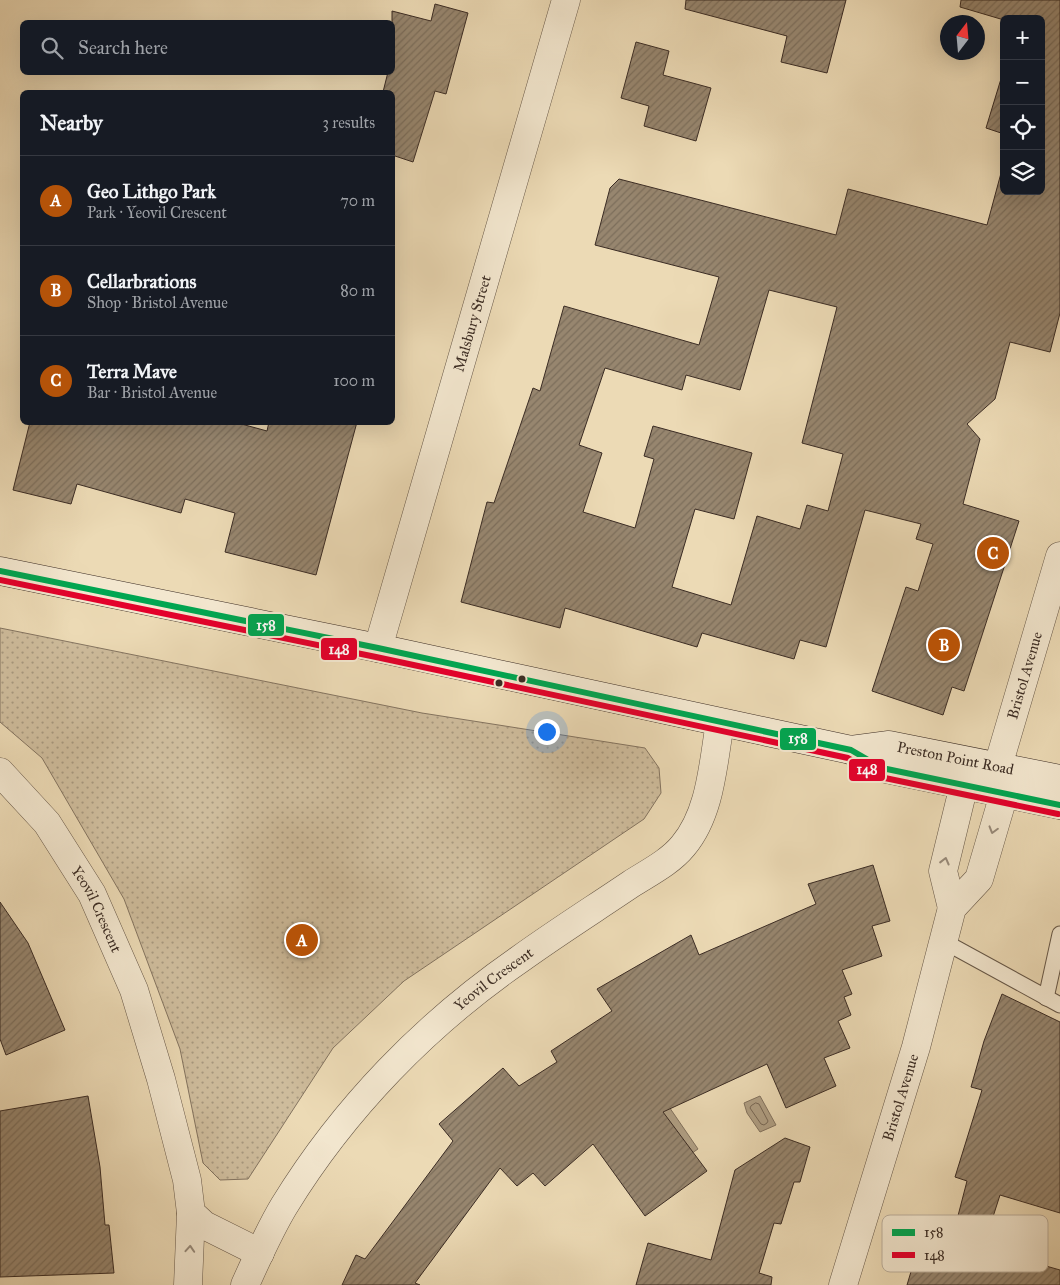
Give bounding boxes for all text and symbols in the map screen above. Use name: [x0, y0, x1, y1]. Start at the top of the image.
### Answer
north arrow: [940, 15, 985, 60]
map controls: [1000, 15, 1045, 195]
button: +: [1000, 15, 1045, 60]
search box: [20, 20, 395, 75]
icon: search: [38, 34, 66, 62]
text: Search here: [78, 36, 168, 59]
button: −: [1000, 60, 1045, 105]
button: locate: [1000, 105, 1045, 150]
text: Nearby: [40, 110, 103, 136]
text: 3 results: [322, 113, 375, 132]
button: layers: [1000, 150, 1045, 195]
text: Geo Lithgo Park: [87, 180, 216, 203]
text: A: [51, 191, 61, 210]
text: 70 m: [340, 191, 375, 210]
text: Park · Yeovil Crescent: [87, 203, 227, 222]
text: Cellarbrations: [87, 270, 196, 293]
street label: Malsbury Street: [450, 272, 495, 374]
text: B: [51, 281, 61, 300]
text: 80 m: [340, 281, 375, 300]
text: Shop · Bristol Avenue: [87, 293, 228, 312]
text: Terra Mave: [87, 360, 177, 383]
text: C: [51, 371, 61, 390]
text: 100 m: [333, 371, 375, 390]
text: Bar · Bristol Avenue: [87, 383, 217, 402]
pin: C: [977, 534, 1009, 572]
line badge: 158: [247, 613, 285, 637]
text: 158: [256, 617, 276, 634]
pin: B: [928, 626, 960, 664]
street label: Bristol Avenue: [1003, 630, 1046, 721]
line badge: 148: [320, 637, 358, 661]
text: 148: [329, 641, 349, 659]
unlabelled marker: [517, 674, 527, 684]
unlabelled marker: [494, 678, 504, 688]
your location: [534, 719, 560, 745]
line badge: 158: [779, 727, 817, 751]
text: 158: [788, 730, 808, 747]
street label: Preston Point Road: [895, 738, 1016, 779]
line badge: 148: [848, 758, 886, 782]
text: 148: [857, 761, 877, 779]
one-way arrow: [988, 826, 998, 834]
one-way arrow: [939, 856, 950, 865]
street label: Yeovil Crescent: [67, 862, 126, 956]
pin: A: [286, 921, 318, 959]
street label: Yeovil Crescent: [450, 943, 537, 1015]
street label: Bristol Avenue: [879, 1052, 922, 1143]
legend: [882, 1215, 1048, 1272]
text: 158: [924, 1224, 943, 1241]
one-way arrow: [184, 1245, 195, 1253]
text: 148: [924, 1247, 945, 1264]

